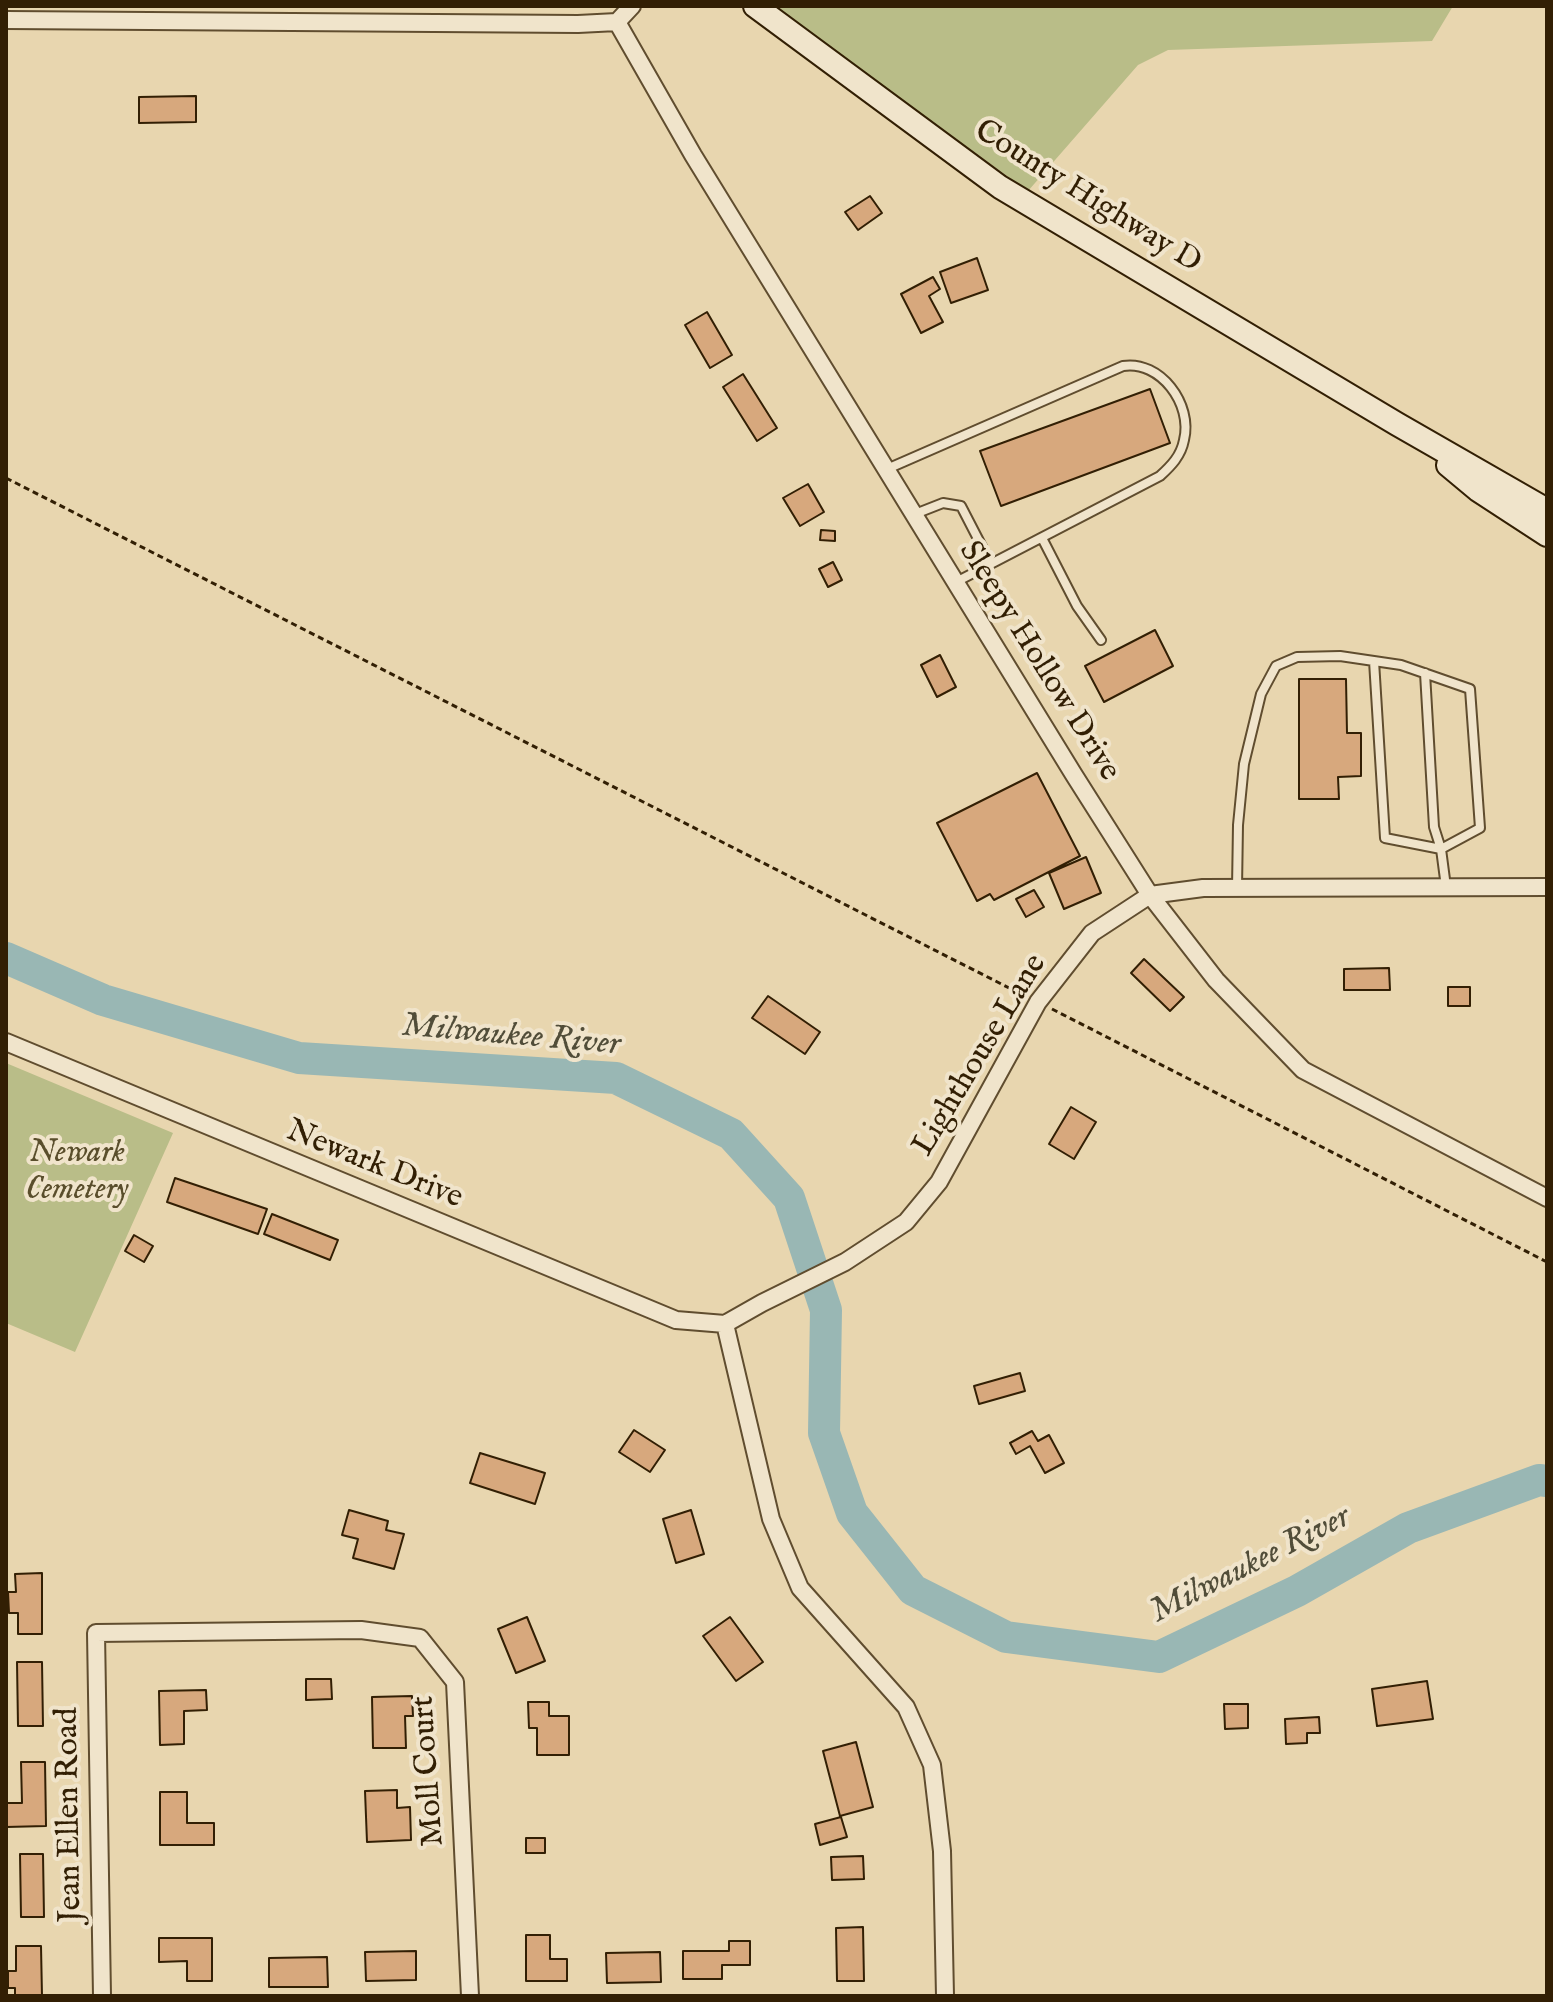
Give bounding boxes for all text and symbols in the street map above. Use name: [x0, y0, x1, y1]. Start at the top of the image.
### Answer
street label: County Highway D: [967, 113, 1207, 283]
street label: Sleepy Hollow Drive: [949, 535, 1127, 789]
street label: Lighthouse Lane: [906, 948, 1056, 1164]
water label: Milwaukee River: [400, 1007, 622, 1067]
street label: Newark Drive: [280, 1113, 468, 1219]
park label: Newark Cemetery: [25, 1135, 129, 1210]
water label: Milwaukee River: [1144, 1498, 1358, 1634]
street label: Moll Court: [406, 1694, 454, 1848]
street label: Jean Ellen Road: [50, 1707, 92, 1923]

